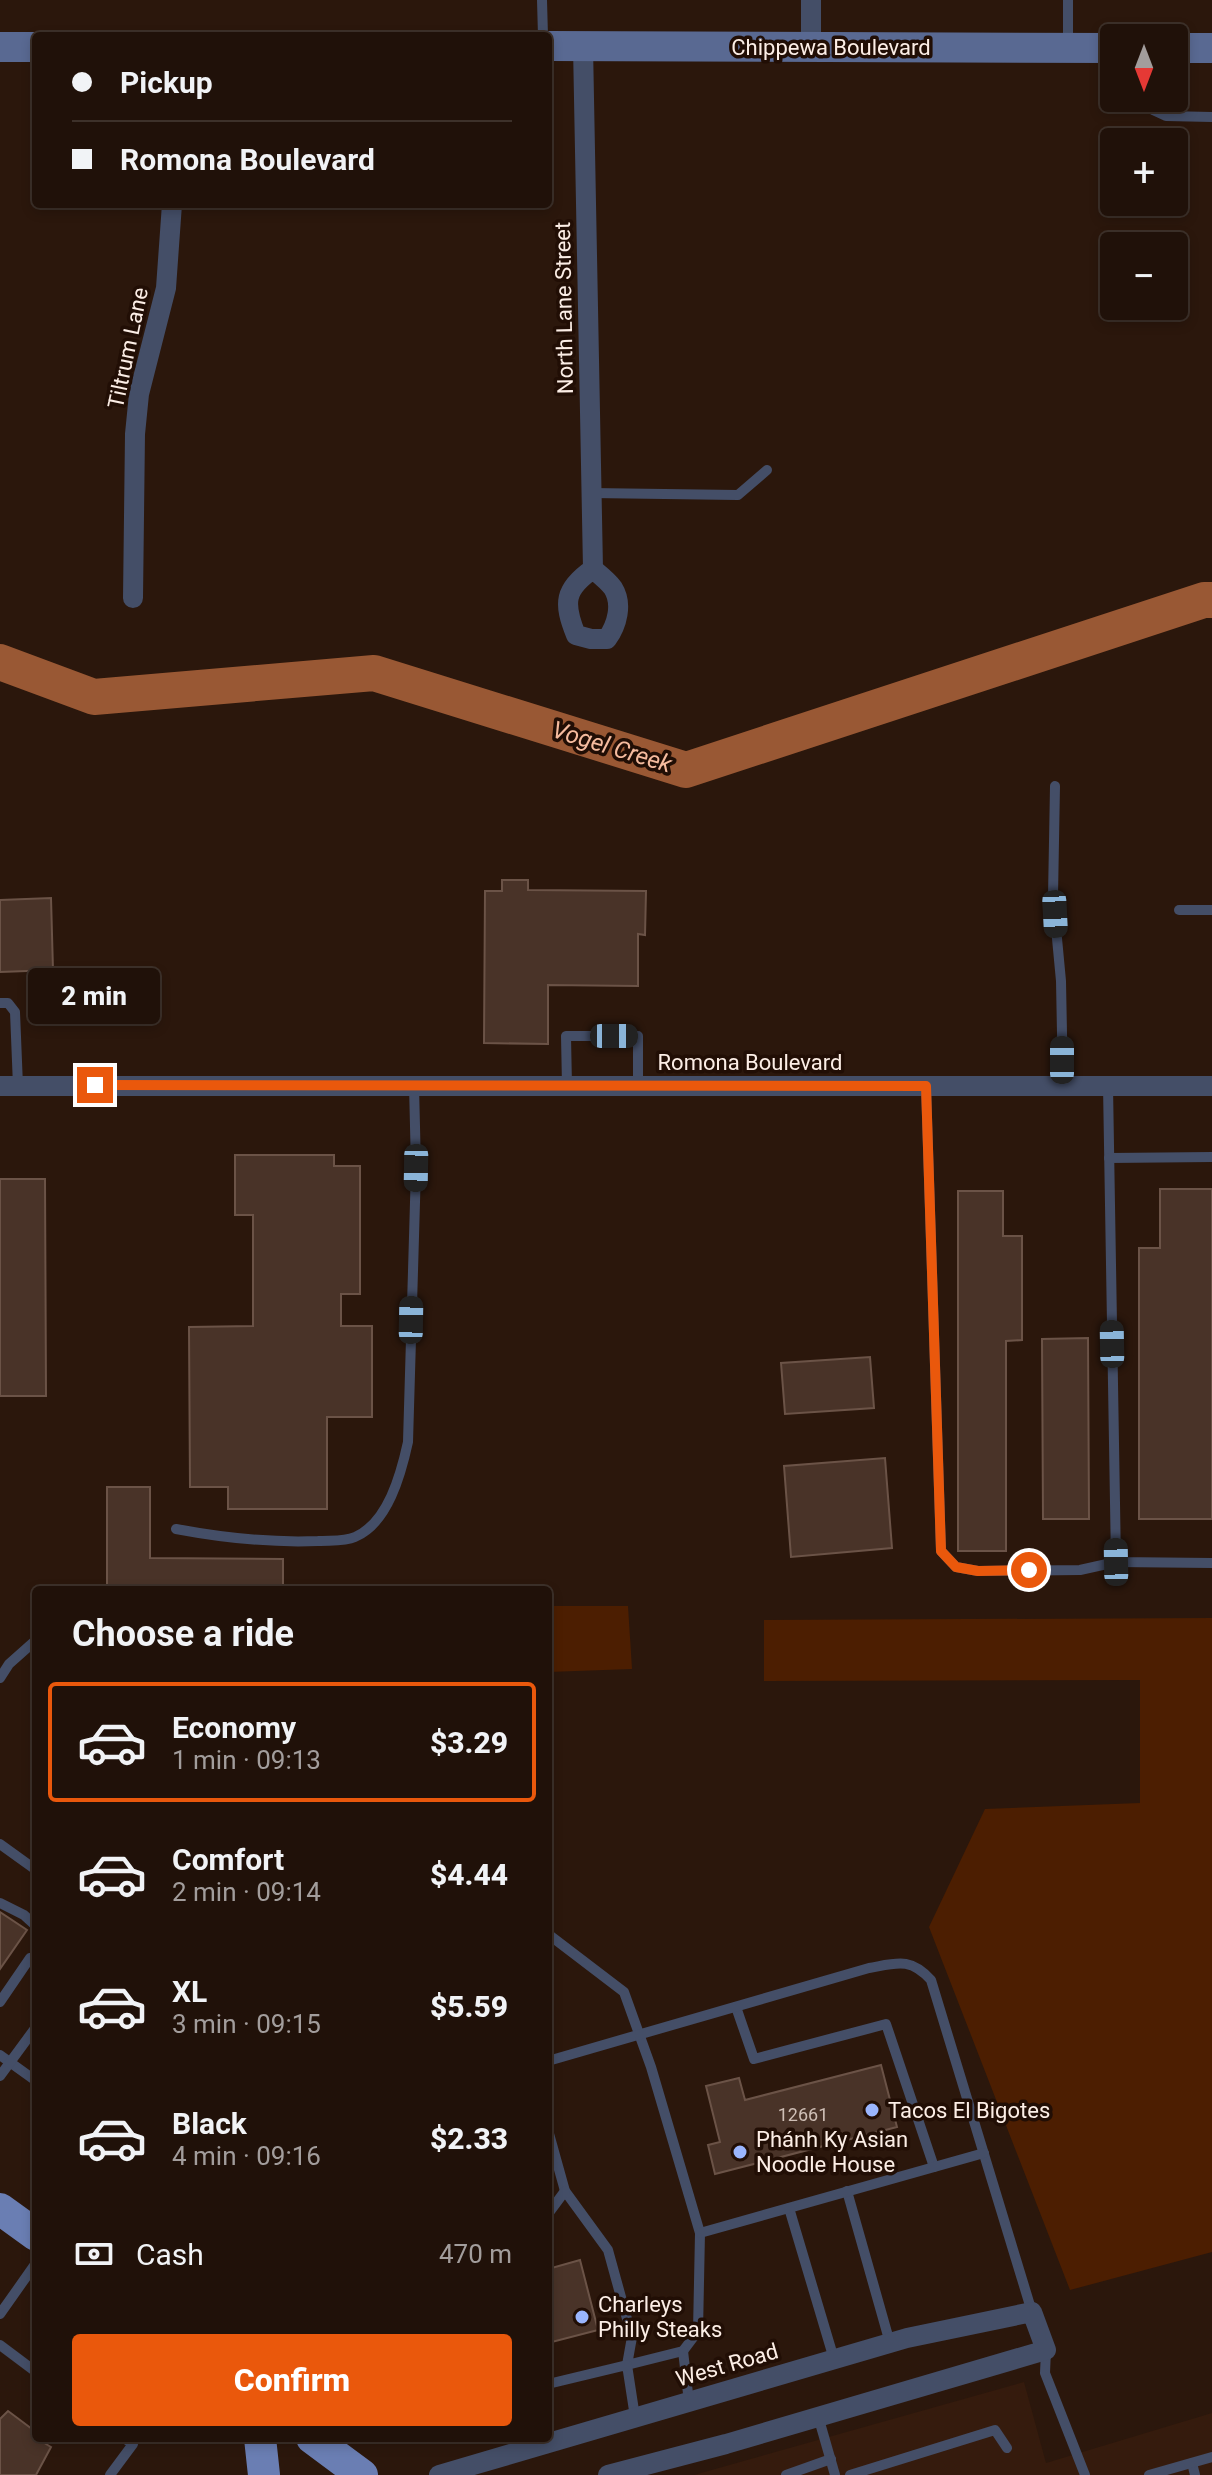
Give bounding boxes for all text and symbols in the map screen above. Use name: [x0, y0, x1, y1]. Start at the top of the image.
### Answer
north arrow: [1100, 24, 1188, 112]
map controls: [1100, 24, 1188, 320]
street label: Chippewa Boulevard: [731, 35, 931, 60]
text: Pickup: [120, 65, 213, 100]
button: +: [1100, 128, 1188, 216]
text: Romona Boulevard: [120, 142, 375, 177]
street label: North Lane Street: [550, 222, 578, 394]
button: −: [1100, 232, 1188, 320]
street label: Tiltrum Lane: [103, 285, 153, 411]
water label: Vogel Creek: [549, 716, 676, 779]
car: [1042, 889, 1068, 939]
callout: 2 min: [29, 969, 161, 1025]
text: 2 min: [61, 981, 127, 1011]
car: [590, 1024, 638, 1048]
car: [1050, 1036, 1074, 1084]
street label: Romona Boulevard: [658, 1050, 842, 1075]
route end: [77, 1067, 113, 1103]
car: [404, 1144, 428, 1192]
car: [399, 1296, 423, 1344]
car: [1100, 1320, 1124, 1368]
car: [1104, 1538, 1128, 1586]
route start: [1011, 1552, 1047, 1588]
text: Choose a ride: [72, 1613, 294, 1655]
icon: car: [76, 1706, 148, 1778]
text: Economy: [172, 1710, 296, 1745]
text: $3.29: [430, 1725, 508, 1760]
text: 1 min · 09:13: [172, 1745, 321, 1775]
icon: car: [76, 1838, 148, 1910]
text: Comfort: [172, 1842, 284, 1877]
text: $4.44: [430, 1857, 508, 1892]
text: 2 min · 09:14: [172, 1877, 321, 1907]
icon: car: [76, 1970, 148, 2042]
text: XL: [172, 1974, 207, 2009]
text: $5.59: [430, 1989, 508, 2024]
text: 3 min · 09:15: [172, 2009, 321, 2039]
place label: Tacos El Bigotes: [888, 2098, 1050, 2123]
marker: Tacos El Bigotes: [863, 2101, 881, 2119]
icon: car: [76, 2102, 148, 2174]
house number: 12661: [778, 2104, 828, 2125]
text: Black: [172, 2106, 247, 2141]
text: $2.33: [430, 2121, 508, 2156]
place label: Phánh Ky Asian Noodle House: [756, 2127, 908, 2177]
text: 4 min · 09:16: [172, 2141, 321, 2171]
marker: Phánh Ky Asian Noodle House: [731, 2143, 749, 2161]
icon: cash: [72, 2232, 116, 2276]
text: Cash: [136, 2237, 204, 2272]
text: 470 m: [439, 2239, 512, 2269]
place label: Charleys Philly Steaks: [598, 2292, 722, 2342]
marker: Charleys Philly Steaks: [573, 2308, 591, 2326]
button: Confirm: [72, 2334, 512, 2426]
street label: West Road: [673, 2338, 781, 2392]

